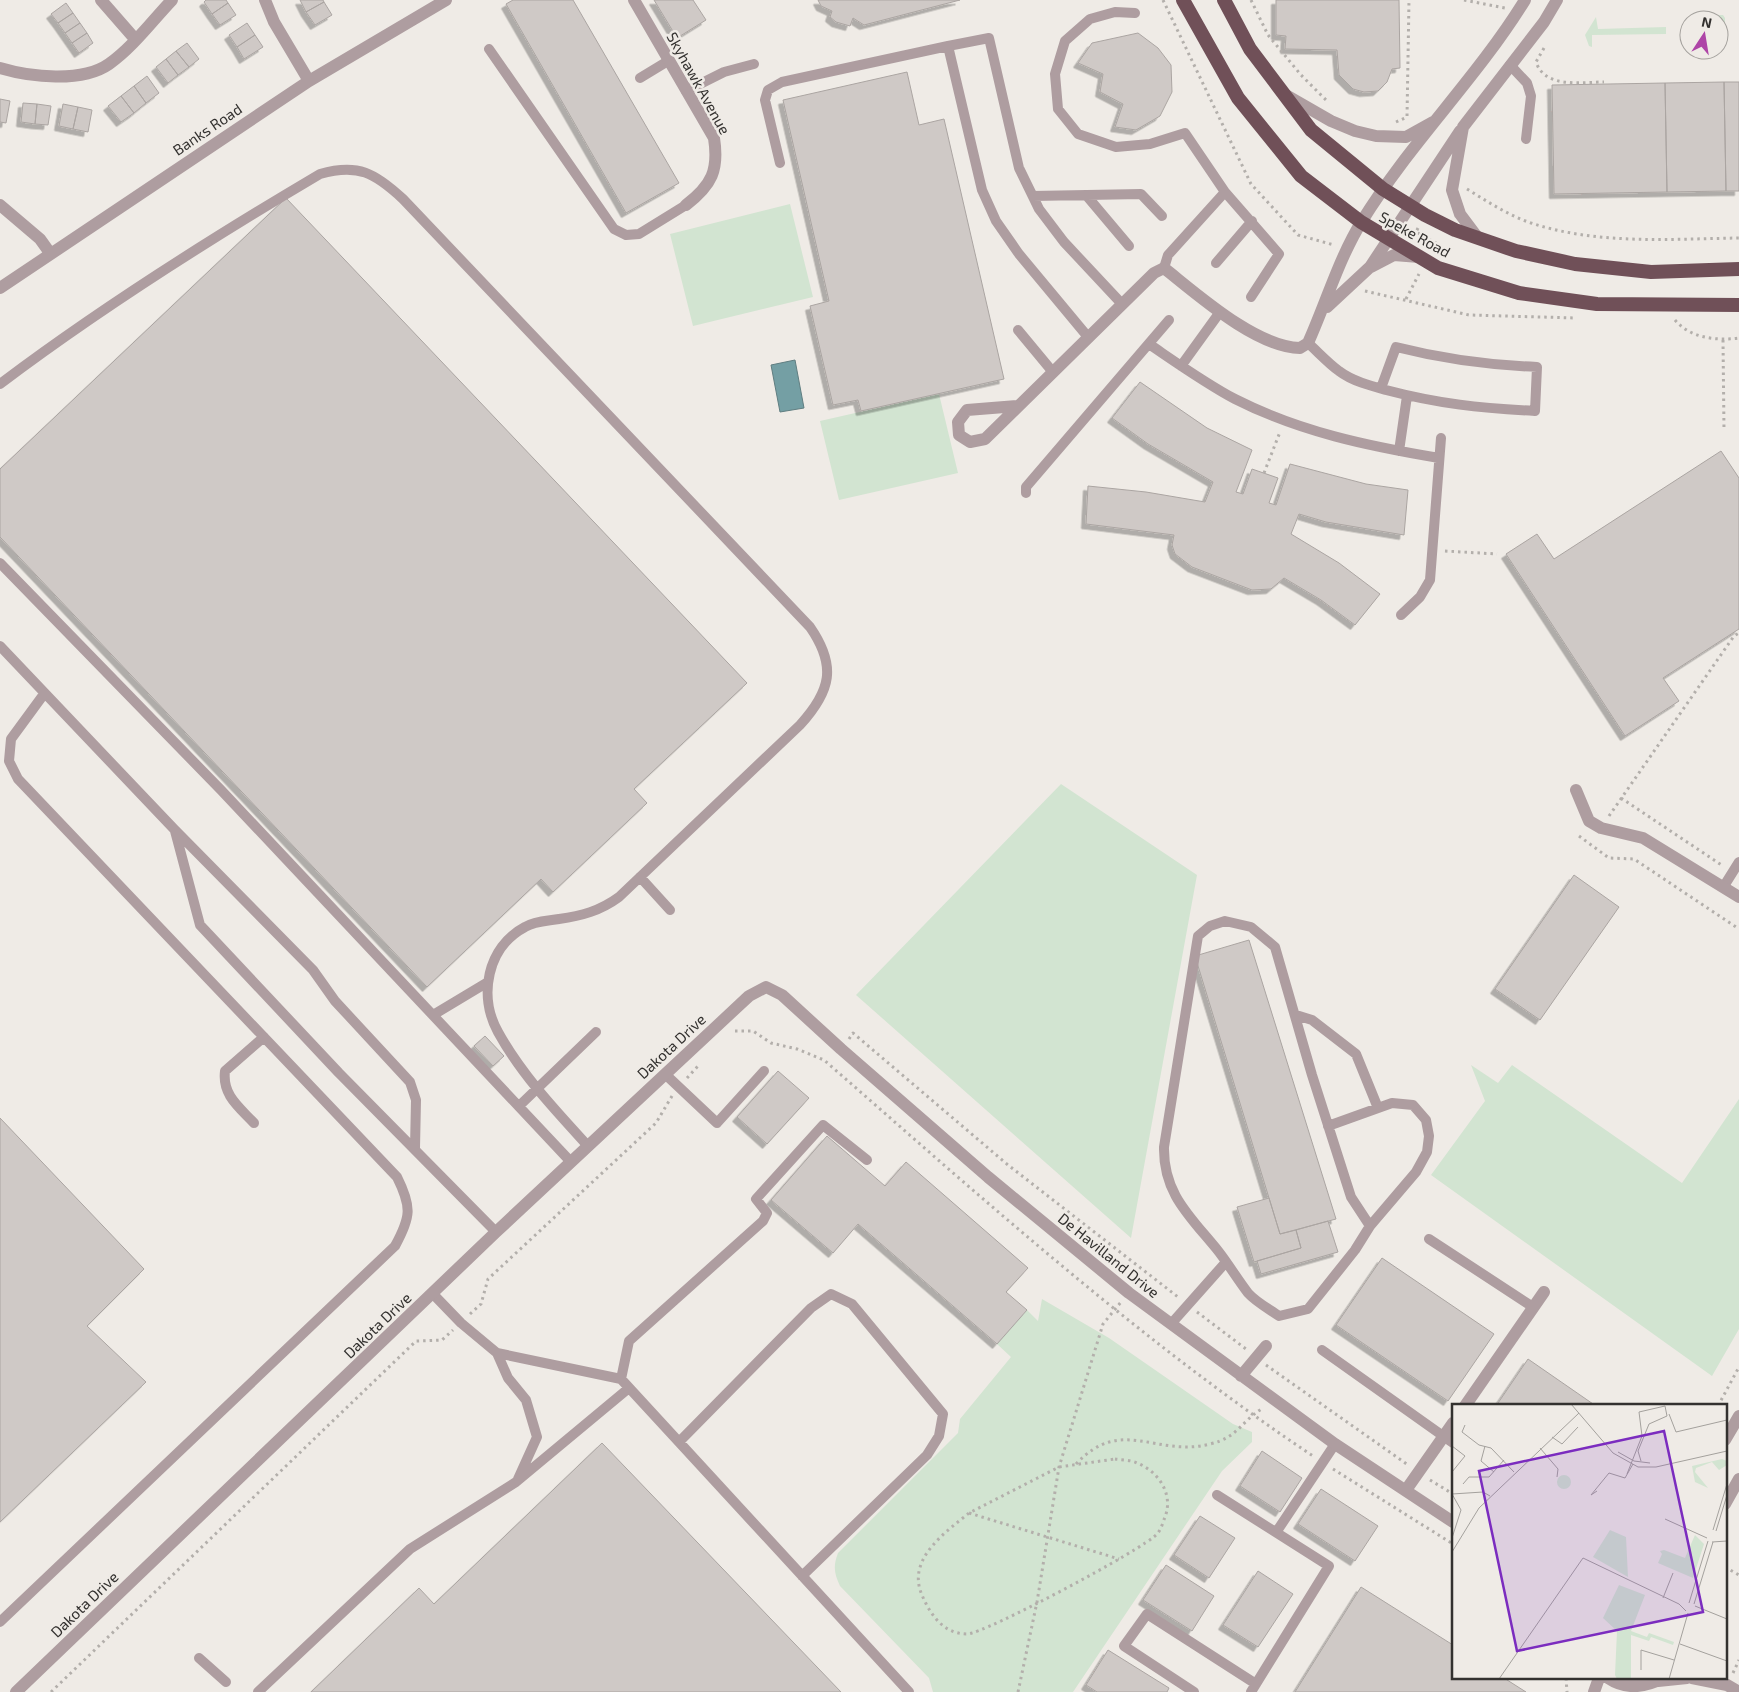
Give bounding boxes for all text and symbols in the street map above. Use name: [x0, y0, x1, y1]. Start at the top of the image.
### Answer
north arrow: [1679, 10, 1729, 60]
text: N: [1700, 12, 1714, 31]
street label: Skyhawk Avenue: [663, 29, 735, 137]
street label: Banks Road: [169, 99, 245, 159]
street label: Speke Road: [1376, 207, 1454, 261]
street label: Dakota Drive: [633, 1010, 709, 1082]
street label: De Havilland Drive: [1055, 1209, 1163, 1301]
street label: Dakota Drive: [339, 1288, 415, 1362]
inset map: [1452, 1404, 1726, 1680]
street label: Dakota Drive: [46, 1567, 122, 1641]

